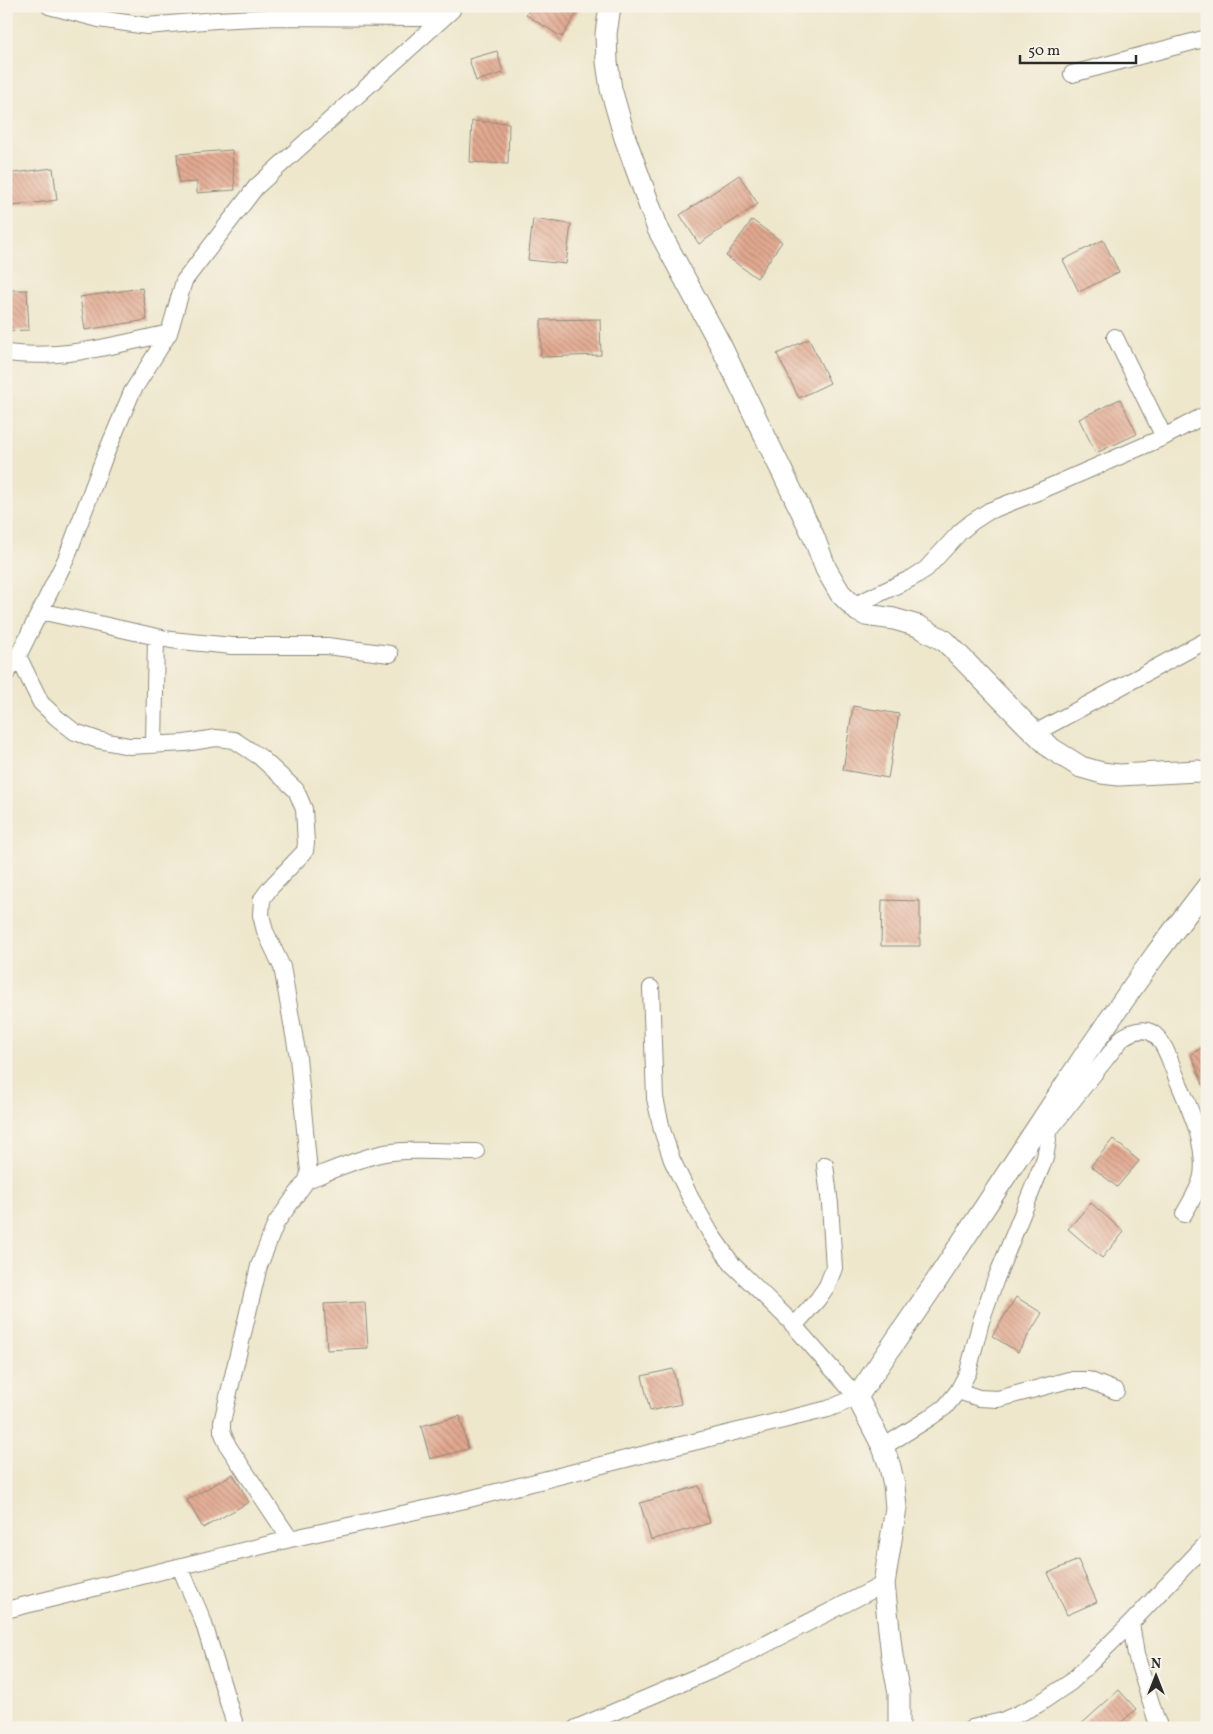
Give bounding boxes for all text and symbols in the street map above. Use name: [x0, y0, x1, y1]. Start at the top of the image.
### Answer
scale bar: [1020, 32, 1137, 64]
text: 50 m: [1028, 41, 1060, 62]
north arrow: [1130, 1652, 1180, 1702]
text: N: [1151, 1655, 1161, 1674]

